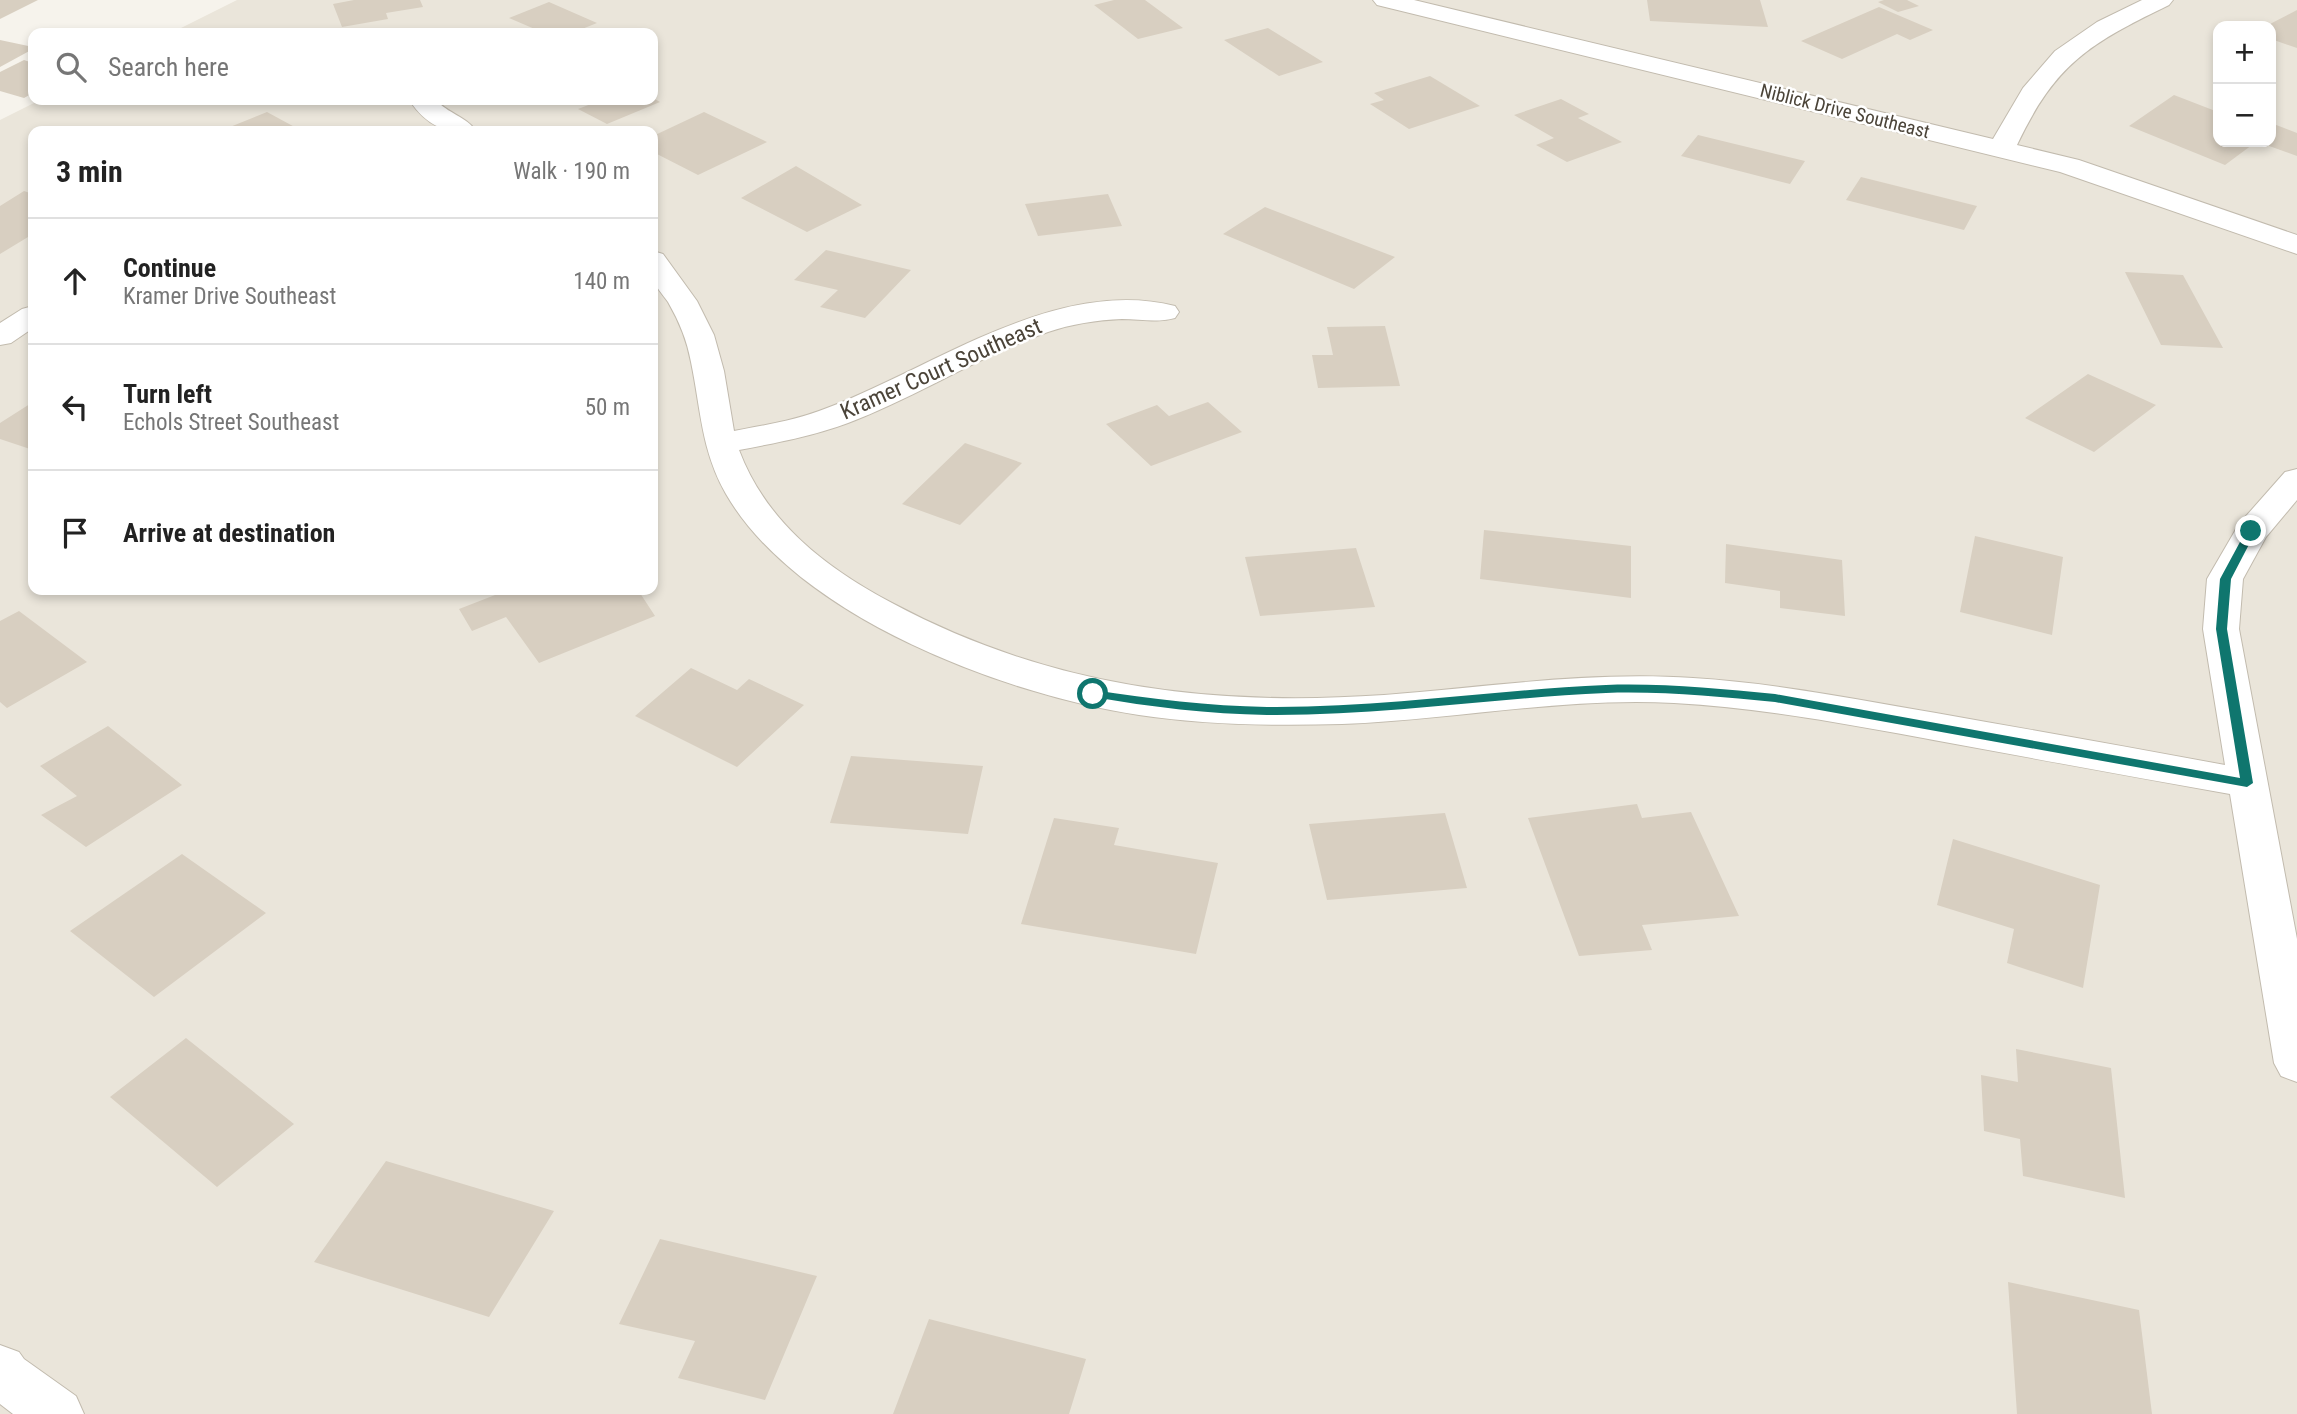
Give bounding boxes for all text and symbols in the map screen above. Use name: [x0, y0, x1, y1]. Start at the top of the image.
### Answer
map controls: [2213, 21, 2276, 147]
button: +: [2213, 21, 2276, 84]
search box: [28, 28, 658, 105]
icon: search: [52, 48, 90, 86]
text: Search here: [108, 52, 229, 82]
street label: Niblick Drive Southeast: [1758, 79, 1932, 143]
button: −: [2213, 84, 2276, 147]
text: 3 min: [56, 154, 123, 189]
text: Walk · 190 m: [513, 158, 630, 185]
text: Continue: [123, 253, 216, 283]
icon: ahead: [56, 262, 94, 300]
text: 140 m: [573, 268, 630, 295]
text: Kramer Drive Southeast: [123, 283, 336, 310]
street label: Kramer Court Southeast: [836, 312, 1046, 426]
text: Turn left: [123, 379, 212, 409]
icon: left: [56, 388, 94, 426]
text: 50 m: [585, 394, 630, 421]
text: Echols Street Southeast: [123, 409, 339, 436]
icon: arrive: [56, 514, 94, 552]
route end: [2235, 515, 2266, 546]
text: Arrive at destination: [123, 518, 335, 548]
route start: [1077, 678, 1108, 709]

